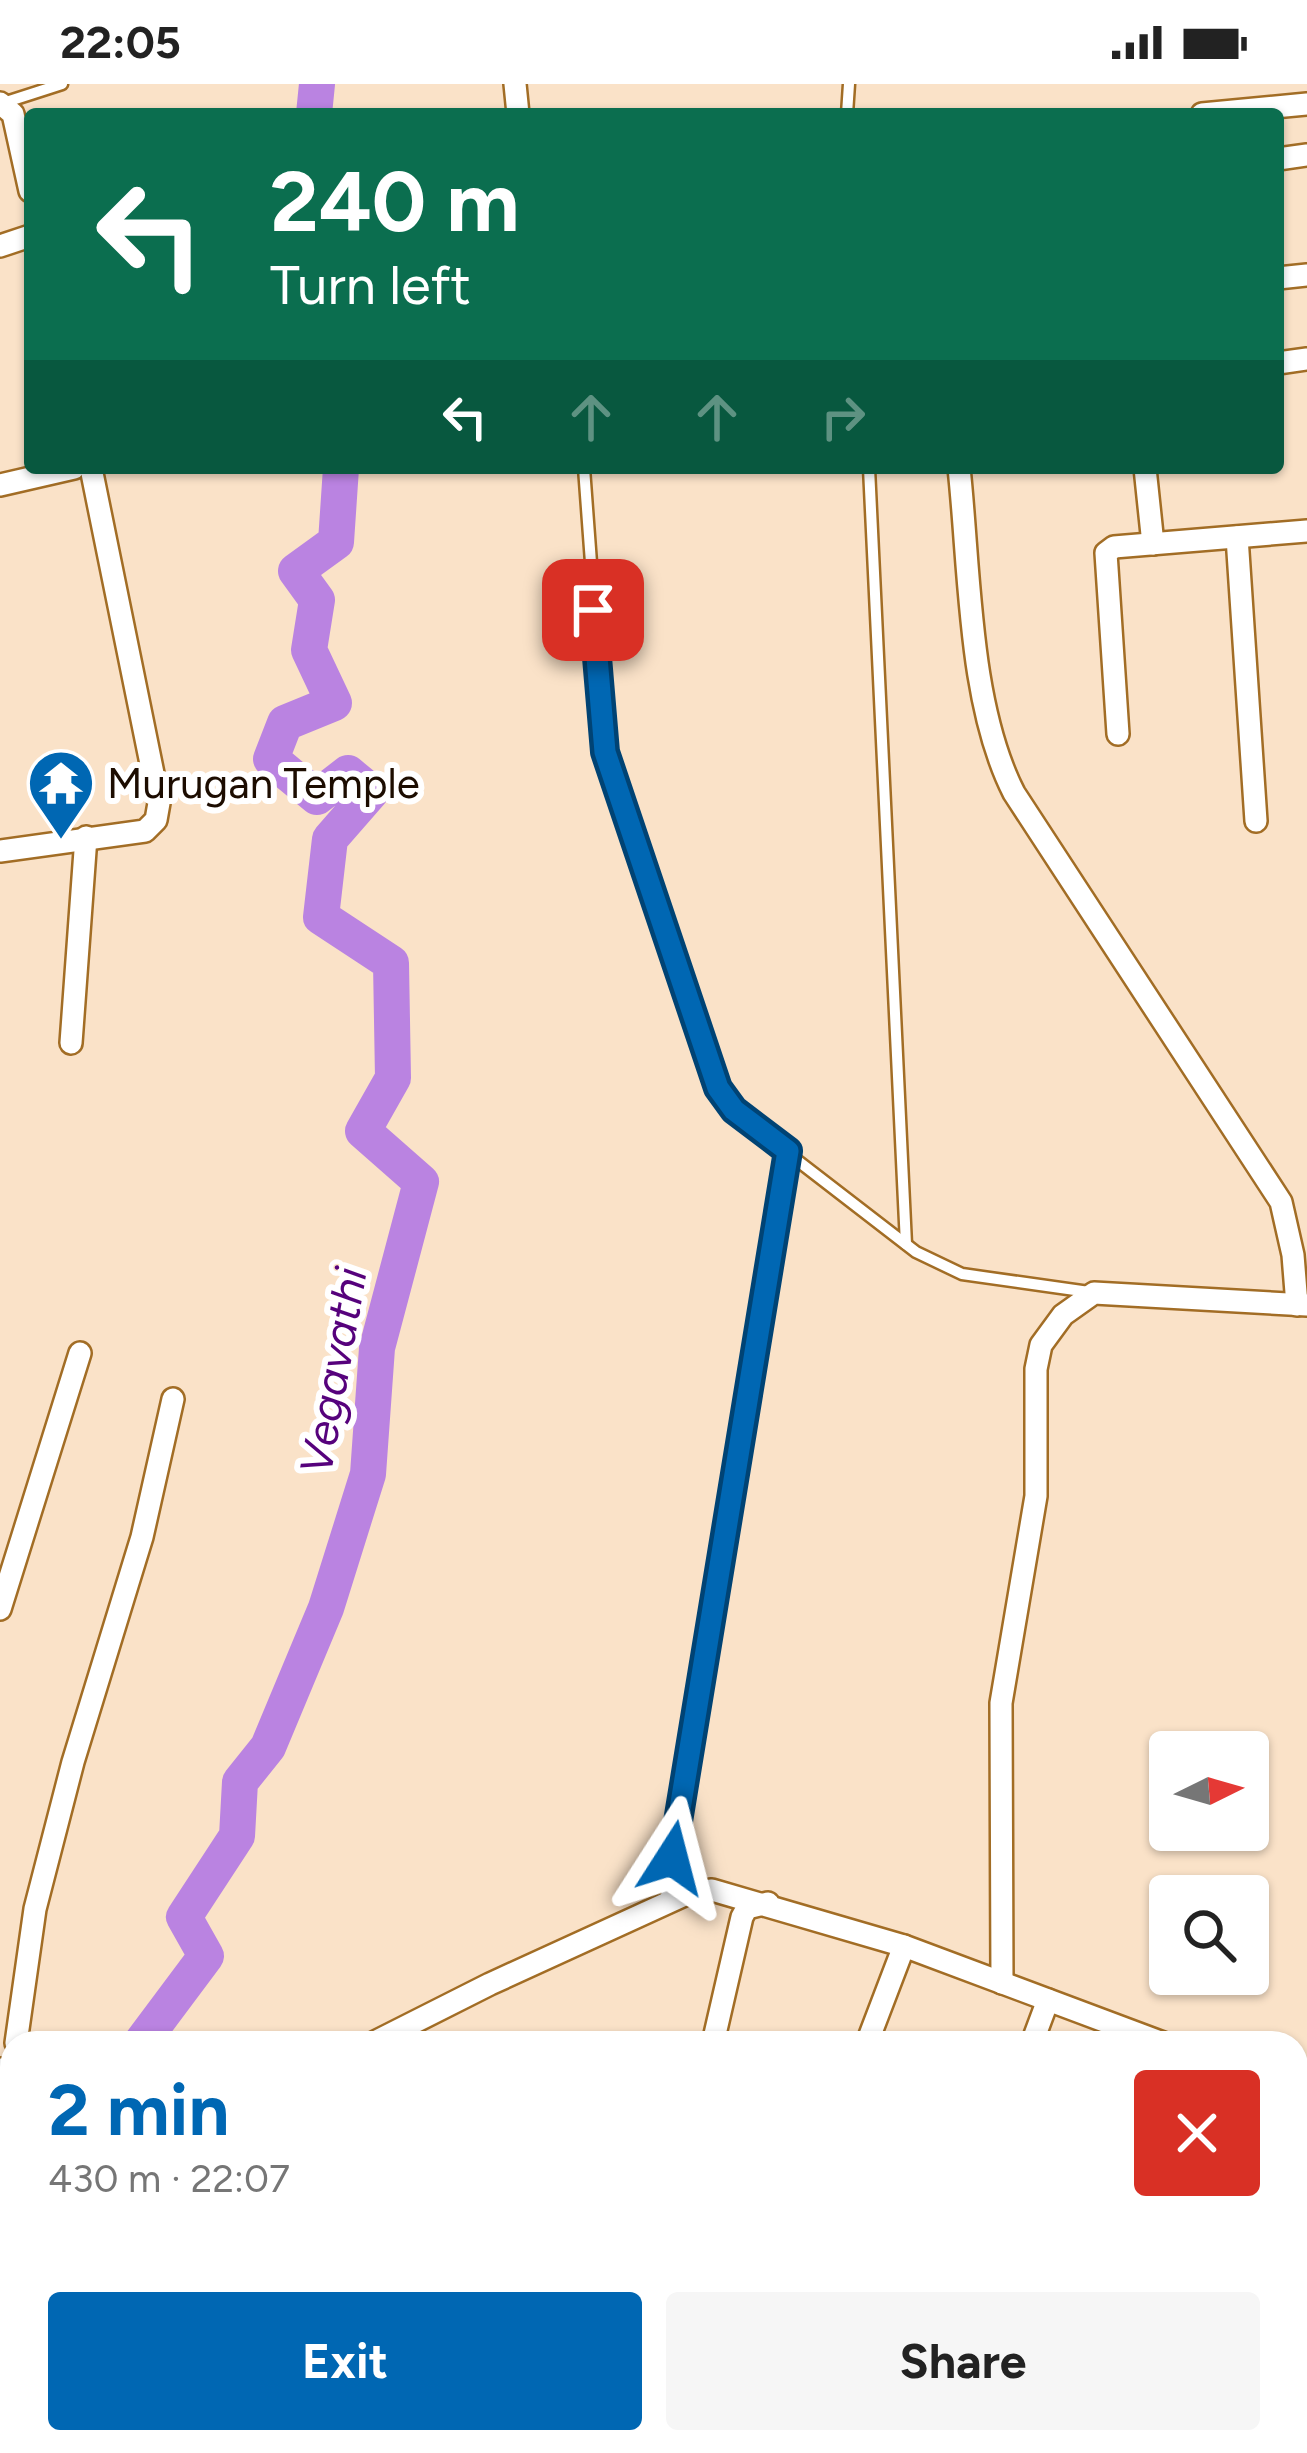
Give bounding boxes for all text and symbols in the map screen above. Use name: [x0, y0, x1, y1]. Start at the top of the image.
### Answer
text: 22:05: [60, 15, 181, 69]
text: 240 m: [270, 151, 519, 252]
icon: left: [72, 156, 228, 312]
text: Turn left: [270, 253, 471, 318]
icon: left: [432, 384, 498, 450]
icon: ahead: [558, 384, 624, 450]
icon: ahead: [684, 384, 750, 450]
icon: right: [810, 384, 876, 450]
pin: [542, 559, 644, 661]
icon: arrive: [560, 577, 626, 643]
temple icon: Murugan Temple: [26, 748, 96, 842]
place label: Murugan Temple: [107, 758, 420, 809]
water label: Vegavathi: [288, 1263, 378, 1479]
north arrow: [1149, 1731, 1269, 1851]
map controls: [1149, 1731, 1269, 1995]
position arrow: [609, 1795, 735, 1921]
button: search: [1149, 1875, 1269, 1995]
text: 2 min: [48, 2067, 229, 2153]
button: close: [1134, 2070, 1260, 2196]
text: 430 m · 22:07: [48, 2155, 290, 2202]
button: Exit: [48, 2292, 642, 2430]
button: Share: [666, 2292, 1260, 2430]

